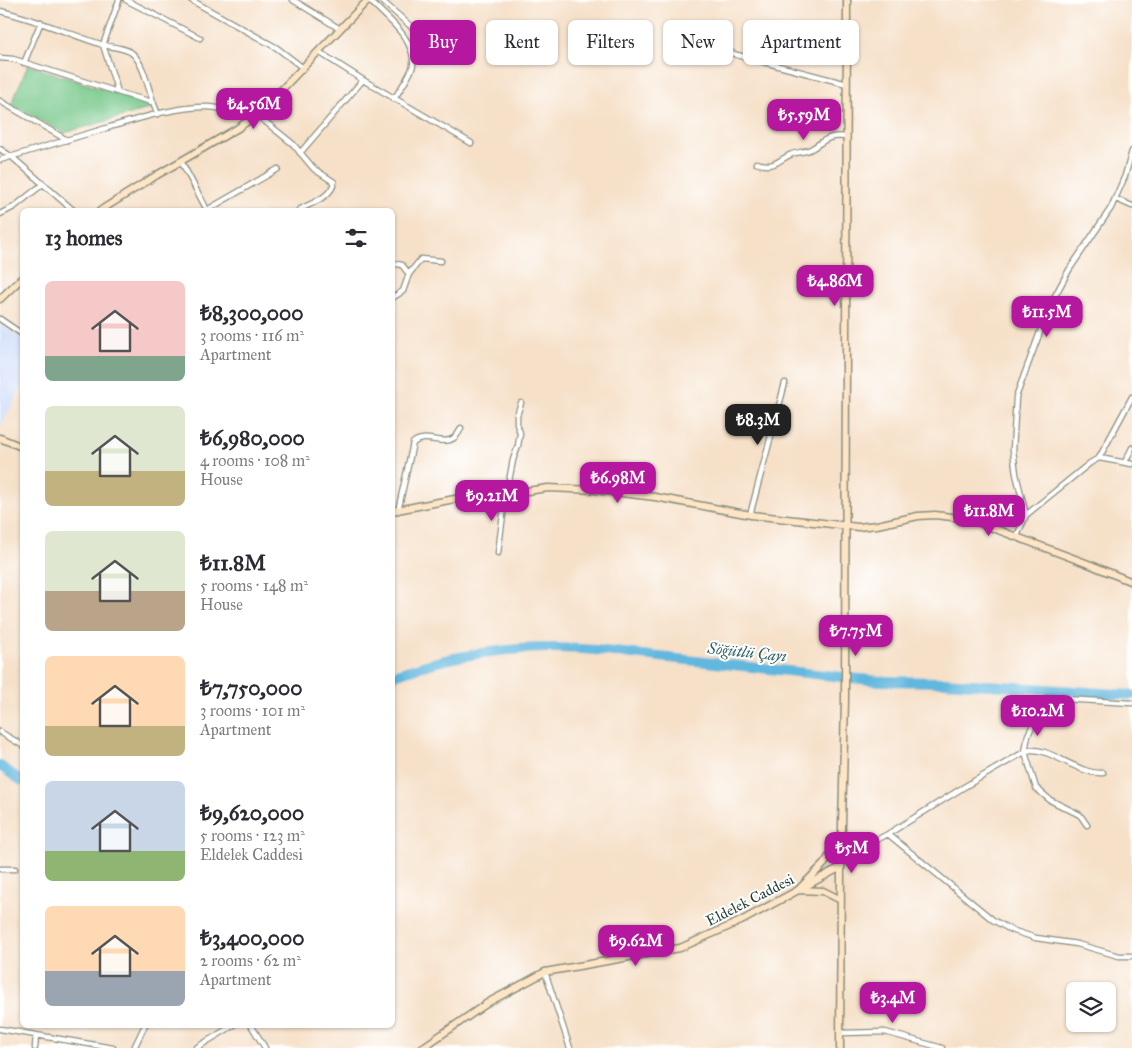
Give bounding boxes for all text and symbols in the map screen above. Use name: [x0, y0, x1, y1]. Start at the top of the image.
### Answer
chip: Buy: [410, 20, 476, 65]
chip: Rent: [486, 20, 558, 65]
chip: Filters: [568, 20, 653, 65]
chip: New: [663, 20, 733, 65]
chip: Apartment: [743, 20, 859, 65]
pin: ₺4.56M: [213, 88, 295, 130]
text: ₺4.56M: [227, 94, 281, 113]
pin: ₺5.59M: [763, 98, 845, 141]
text: ₺5.59M: [778, 105, 830, 124]
icon: filters: [342, 224, 370, 252]
text: 13 homes: [45, 225, 122, 251]
pin: ₺4.86M: [794, 264, 876, 307]
text: ₺4.86M: [808, 271, 862, 290]
pin: ₺11.5M: [1006, 296, 1088, 338]
text: ₺8,300,000: [200, 300, 304, 326]
icon: home: [85, 301, 145, 361]
text: ₺11.5M: [1023, 302, 1071, 321]
text: 3 rooms · 116 m²: [200, 326, 304, 345]
text: Apartment: [200, 345, 272, 364]
pin: ₺8.3M: [723, 404, 793, 446]
text: ₺8.3M: [736, 410, 780, 429]
text: ₺6,980,000: [200, 425, 305, 451]
icon: home: [85, 426, 145, 486]
text: 4 rooms · 108 m²: [200, 451, 310, 470]
pin: ₺6.98M: [577, 462, 659, 504]
text: ₺6.98M: [591, 468, 645, 487]
text: House: [200, 470, 243, 489]
pin: ₺9.21M: [451, 480, 533, 522]
text: ₺9.21M: [466, 486, 518, 505]
pin: ₺11.8M: [948, 494, 1030, 537]
text: ₺11.8M: [964, 501, 1014, 520]
text: ₺11.8M: [200, 550, 266, 576]
icon: home: [85, 551, 145, 611]
text: 5 rooms · 148 m²: [200, 576, 308, 595]
text: House: [200, 595, 243, 614]
pin: ₺7.75M: [815, 614, 897, 657]
text: ₺7.75M: [830, 621, 882, 640]
water label: Söğütlü Çayı: [706, 638, 788, 666]
text: ₺7,750,000: [200, 675, 302, 701]
icon: home: [85, 676, 145, 736]
pin: ₺10.2M: [997, 694, 1079, 737]
text: 3 rooms · 101 m²: [200, 701, 305, 720]
text: ₺10.2M: [1012, 701, 1064, 720]
text: Apartment: [200, 720, 272, 739]
text: ₺9,620,000: [200, 800, 304, 826]
icon: home: [85, 801, 145, 861]
text: 5 rooms · 123 m²: [200, 826, 305, 845]
pin: ₺5M: [828, 832, 876, 874]
text: ₺5M: [835, 838, 869, 857]
text: Eldelek Caddesi: [200, 845, 303, 864]
street label: Eldelek Caddesi: [703, 870, 797, 930]
pin: ₺9.62M: [595, 924, 677, 967]
text: ₺3,400,000: [200, 925, 304, 951]
icon: home: [85, 926, 145, 986]
text: ₺9.62M: [609, 931, 663, 950]
text: 2 rooms · 62 m²: [200, 951, 301, 970]
text: Apartment: [200, 970, 272, 989]
pin: ₺3.4M: [858, 982, 928, 1024]
map controls: [1066, 982, 1116, 1032]
button: layers: [1066, 982, 1116, 1032]
text: ₺3.4M: [871, 988, 915, 1007]

